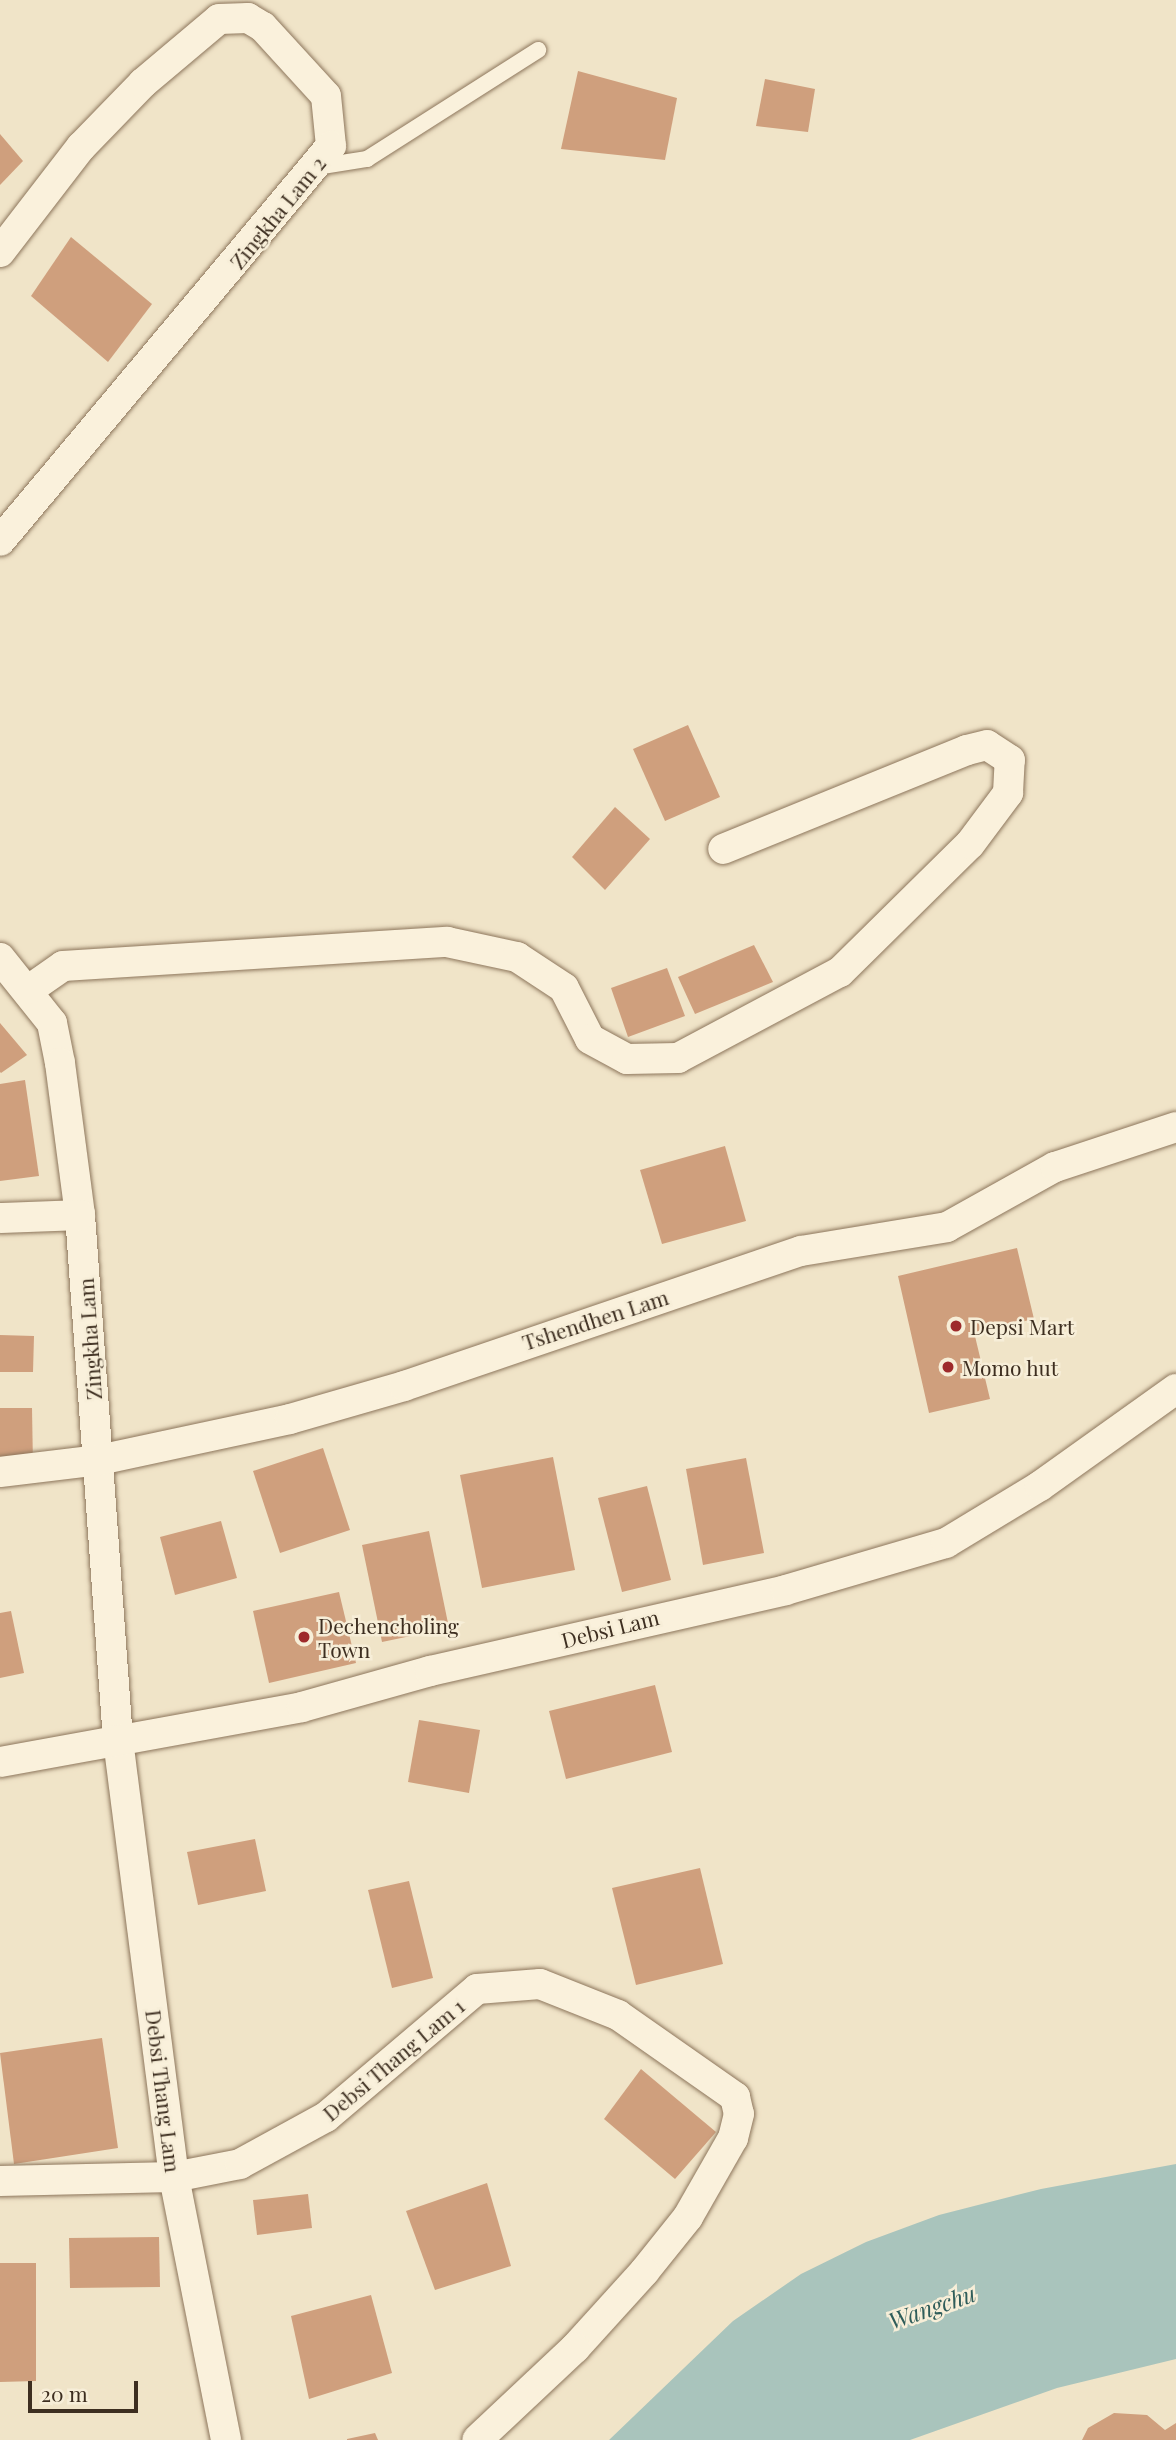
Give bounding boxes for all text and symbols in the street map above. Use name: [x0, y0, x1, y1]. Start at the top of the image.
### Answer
street label: Zingkha Lam 2: [224, 151, 330, 273]
street label: Zingkha Lam: [72, 1277, 106, 1401]
street label: Tshendhen Lam: [519, 1284, 671, 1354]
place label: Depsi Mart: [970, 1313, 1074, 1339]
marker: Depsi Mart: [948, 1318, 964, 1334]
place label: Momo hut: [962, 1354, 1059, 1380]
marker: Momo hut: [940, 1359, 956, 1375]
street label: Debsi Lam: [559, 1604, 661, 1652]
place label: Dechencholing Town: [318, 1612, 459, 1662]
marker: Dechencholing Town: [296, 1629, 312, 1645]
street label: Debsi Thang Lam 1: [317, 1992, 469, 2126]
street label: Debsi Thang Lam: [141, 2008, 187, 2174]
water label: Wangchu: [885, 2279, 979, 2335]
scale bar: [32, 2366, 142, 2410]
text: 20 m: [41, 2379, 88, 2407]

